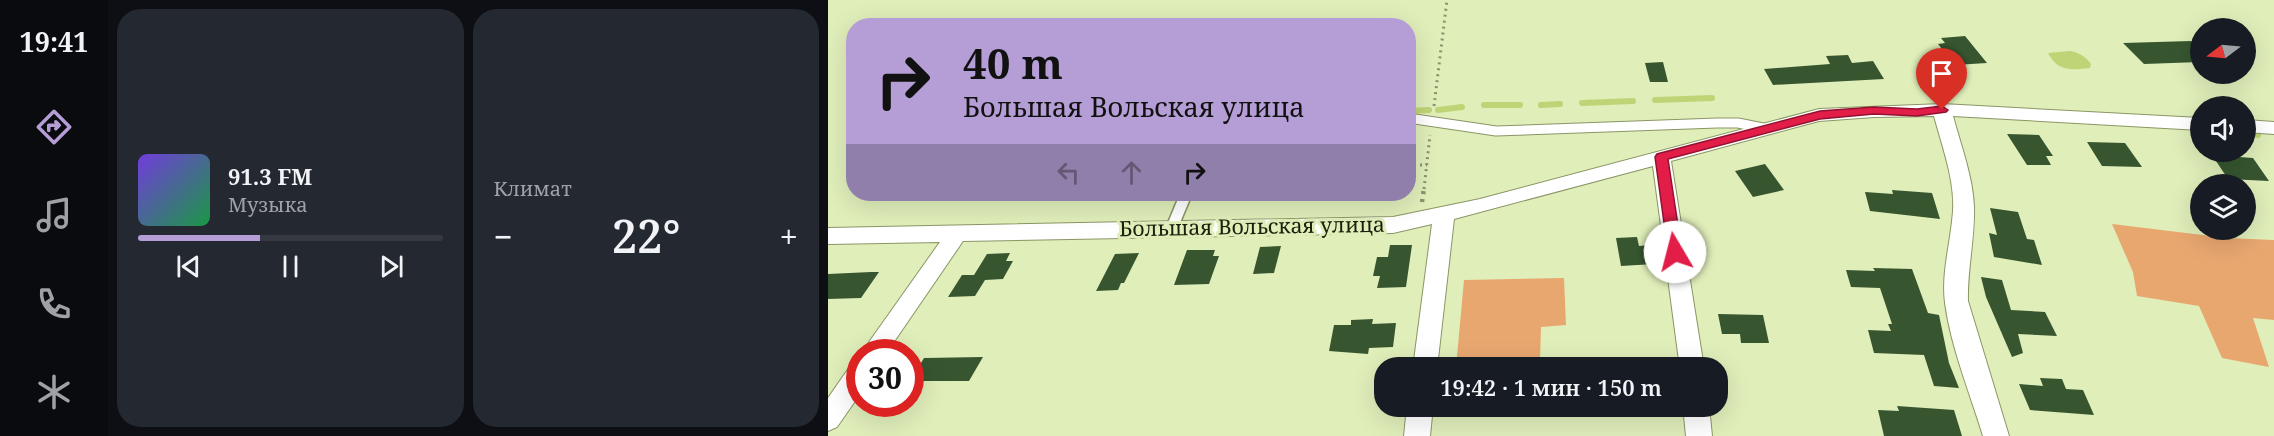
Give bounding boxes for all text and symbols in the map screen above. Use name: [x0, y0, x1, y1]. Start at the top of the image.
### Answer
north arrow: [2190, 18, 2256, 84]
map controls: [2190, 18, 2256, 240]
text: 19:41: [19, 23, 89, 60]
text: 40 m: [963, 34, 1063, 91]
icon: right: [864, 42, 942, 120]
pin: [1916, 48, 1967, 110]
icon: arrive: [1925, 57, 1958, 90]
text: Большая Вольская улица: [963, 88, 1305, 125]
button: sound: [2190, 96, 2256, 162]
icon: directions: [33, 106, 75, 148]
icon: left: [1052, 156, 1085, 189]
icon: ahead: [1115, 156, 1148, 189]
icon: right: [1178, 156, 1211, 189]
text: 91.3 FM: [228, 161, 312, 191]
button: layers: [2190, 174, 2256, 240]
text: Климат: [494, 175, 572, 202]
text: Музыка: [228, 191, 308, 218]
icon: music: [33, 194, 75, 236]
text: 22°: [612, 205, 680, 266]
street label: Большая Вольская улица: [1119, 210, 1385, 242]
text: −: [494, 214, 513, 259]
text: +: [780, 214, 798, 259]
position arrow: [1643, 220, 1707, 284]
icon: previous: [172, 250, 205, 283]
icon: pause: [274, 250, 307, 283]
icon: next: [375, 250, 408, 283]
icon: phone: [33, 283, 75, 325]
speed limit sign: 30: [846, 339, 924, 417]
icon: climate: [33, 371, 75, 413]
text: 19:42 · 1 мин · 150 m: [1440, 372, 1662, 402]

